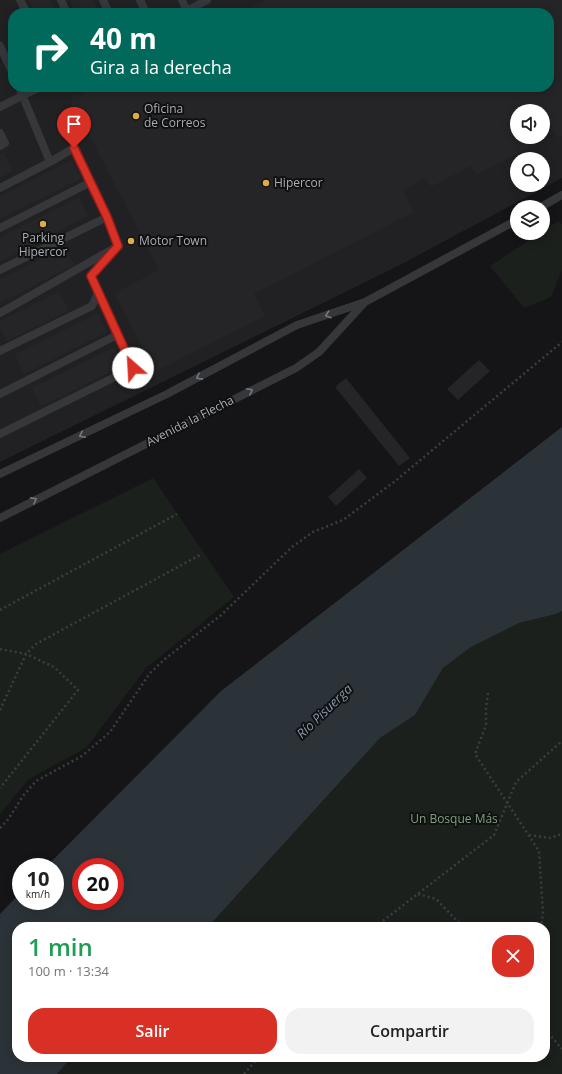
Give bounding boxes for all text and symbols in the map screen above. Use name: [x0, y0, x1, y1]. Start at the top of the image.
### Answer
text: 40 m: [90, 19, 157, 57]
icon: right: [24, 24, 76, 76]
text: Gira a la derecha: [90, 55, 232, 79]
place label: Oficina de Correos: [144, 100, 206, 131]
map controls: [510, 104, 550, 240]
button: sound: [510, 104, 550, 144]
pin: [57, 107, 91, 148]
marker: Oficina de Correos: [131, 111, 141, 121]
icon: arrive: [63, 113, 85, 135]
button: search: [510, 152, 550, 192]
place label: Hipercor: [274, 174, 323, 191]
marker: Hipercor: [261, 178, 271, 188]
button: layers: [510, 200, 550, 240]
marker: Parking Hipercor: [38, 219, 48, 229]
place label: Parking Hipercor: [19, 229, 67, 260]
place label: Motor Town: [139, 232, 207, 249]
marker: Motor Town: [126, 236, 136, 246]
one-way arrow: [324, 310, 331, 318]
position arrow: [112, 347, 154, 389]
one-way arrow: [195, 372, 203, 380]
one-way arrow: [246, 388, 254, 396]
street label: Avenida la Flecha: [143, 391, 237, 450]
one-way arrow: [79, 430, 86, 438]
one-way arrow: [30, 497, 38, 505]
water label: Río Pisuerga: [292, 679, 356, 742]
park label: Un Bosque Más: [410, 810, 498, 827]
speed limit sign: 20: [72, 858, 124, 910]
text: 10: [27, 865, 49, 892]
text: km/h: [26, 887, 50, 901]
text: 1 min: [28, 930, 93, 963]
button: close: [492, 935, 534, 977]
text: 100 m · 13:34: [28, 962, 109, 980]
button: Salir: [28, 1008, 277, 1054]
button: Compartir: [285, 1008, 534, 1054]

